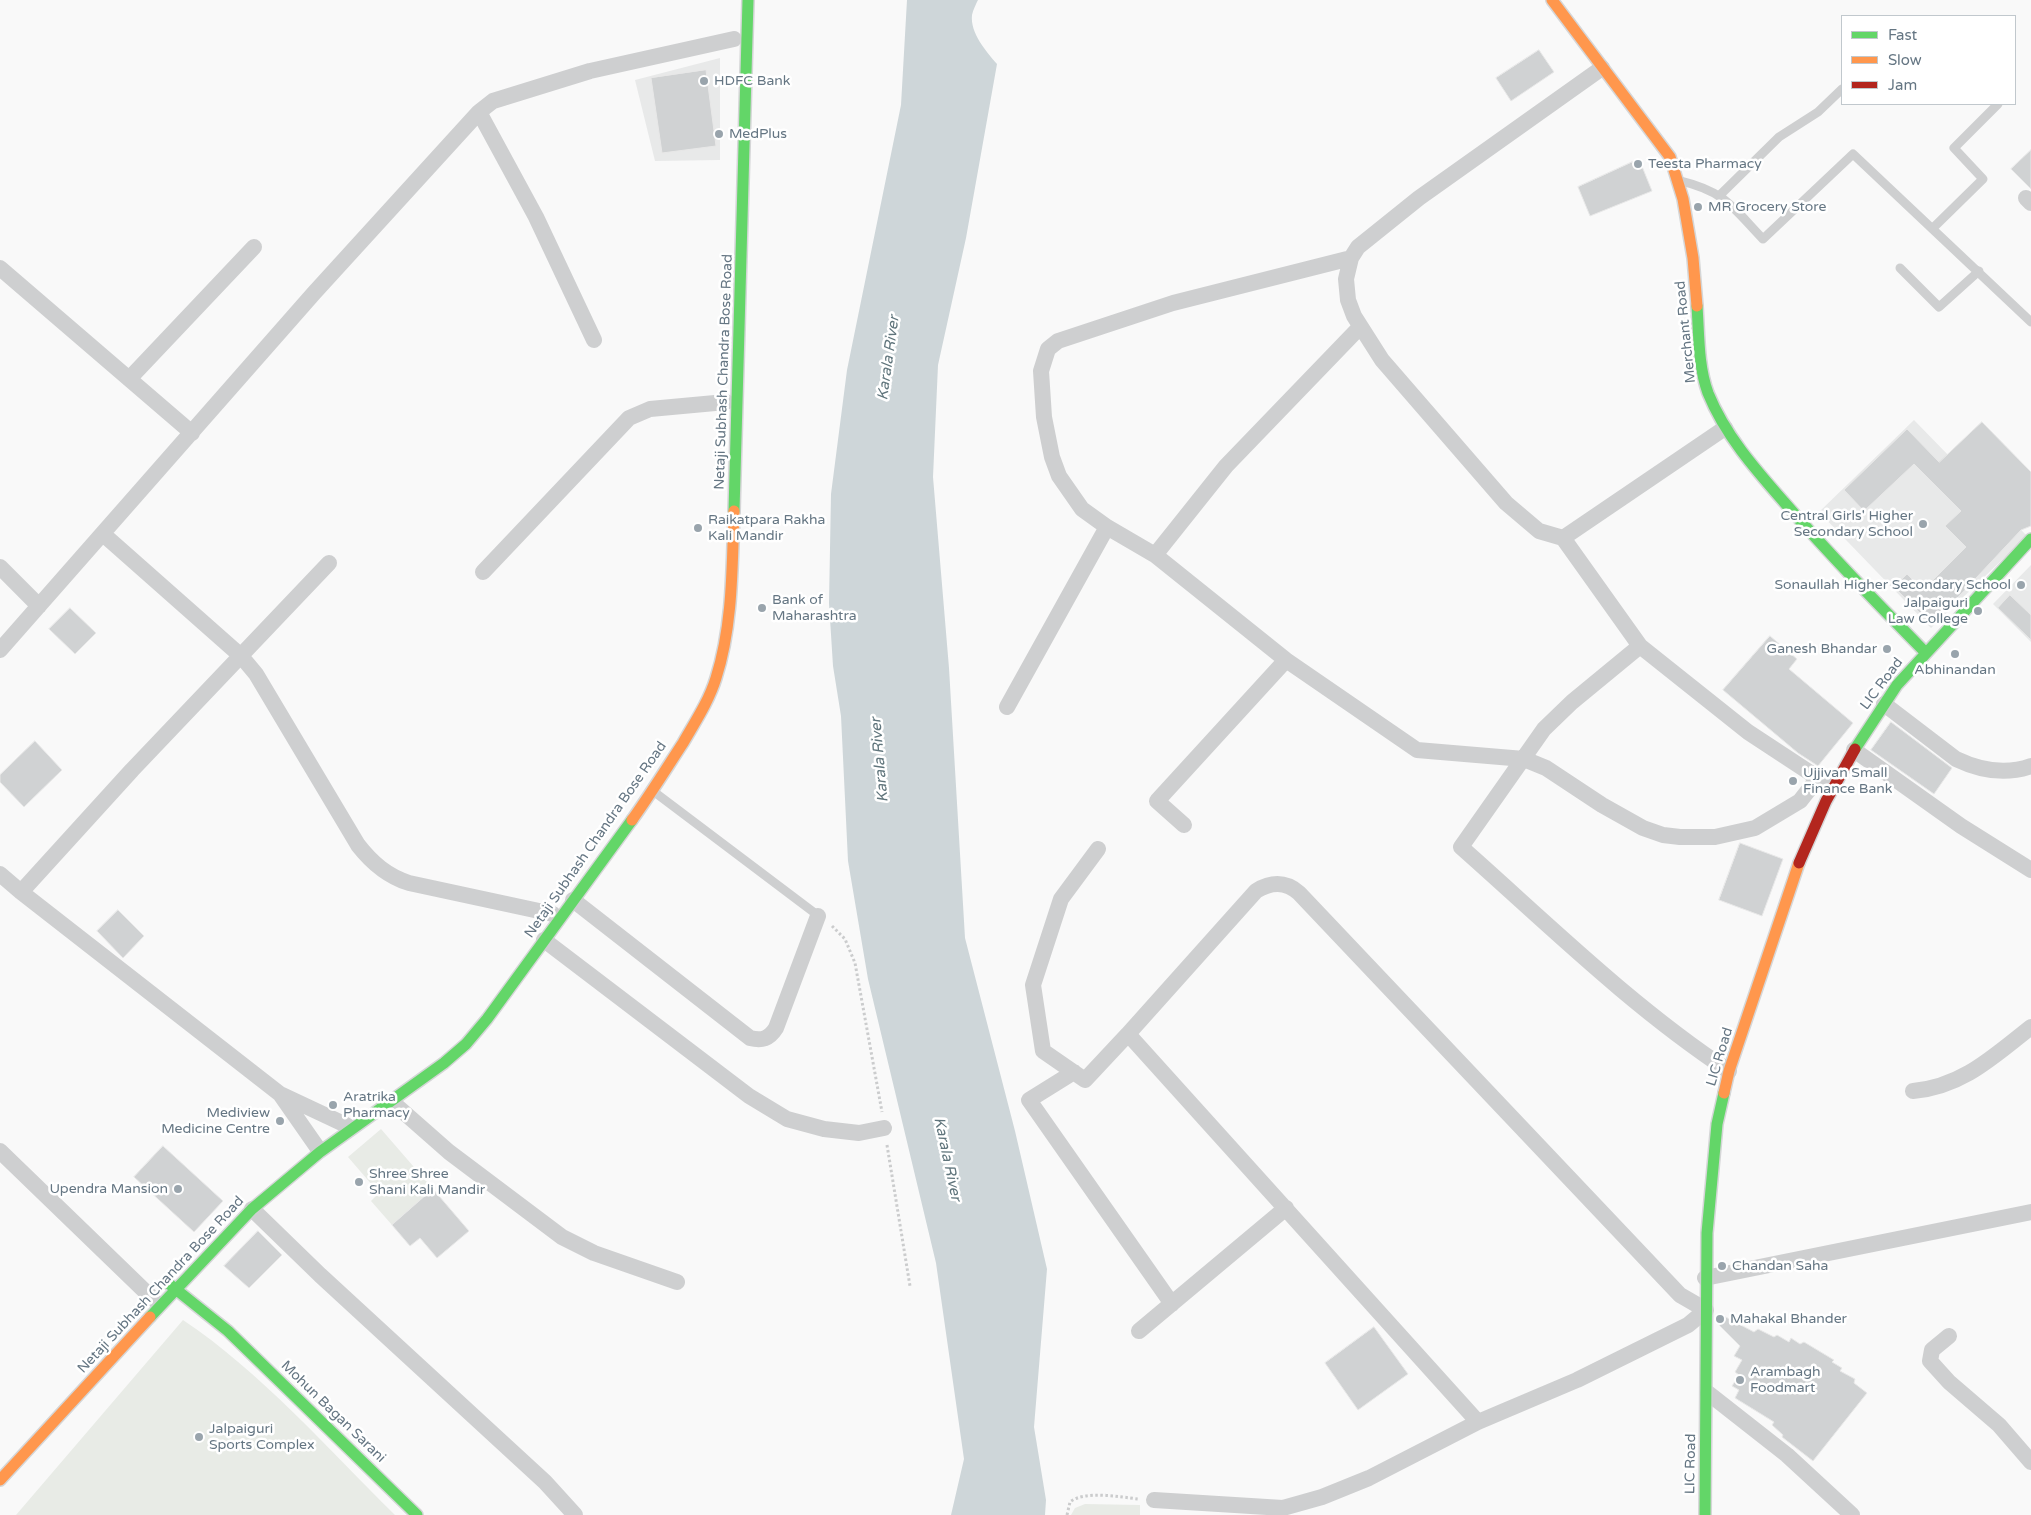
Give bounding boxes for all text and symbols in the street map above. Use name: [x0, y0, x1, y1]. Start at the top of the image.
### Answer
legend: [1841, 15, 2016, 105]
text: Fast: [1888, 26, 1917, 44]
text: Slow: [1888, 51, 1922, 69]
place label: HDFC Bank: [714, 73, 790, 89]
marker: HDFC Bank: [698, 75, 710, 87]
text: Jam: [1888, 76, 1917, 94]
place label: MedPlus: [729, 126, 787, 142]
marker: MedPlus: [713, 128, 725, 140]
place label: Teesta Pharmacy: [1648, 156, 1762, 172]
marker: Teesta Pharmacy: [1632, 158, 1644, 170]
place label: MR Grocery Store: [1708, 199, 1826, 215]
marker: MR Grocery Store: [1692, 201, 1704, 213]
street label: Netaji Subhash Chandra Bose Road: [711, 254, 737, 490]
street label: Merchant Road: [1672, 280, 1700, 384]
water label: Karala River: [874, 315, 904, 401]
place label: Central Girls' Higher Secondary School: [1781, 508, 1913, 540]
place label: Raikatpara Rakha Kali Mandir: [708, 512, 825, 544]
marker: Central Girls' Higher Secondary School: [1917, 518, 1929, 530]
marker: Raikatpara Rakha Kali Mandir: [692, 522, 704, 534]
place label: Sonaullah Higher Secondary School: [1774, 577, 2011, 593]
marker: Sonaullah Higher Secondary School: [2015, 579, 2027, 591]
place label: Bank of Maharashtra: [772, 592, 857, 624]
place label: Jalpaiguri Law College: [1888, 595, 1968, 628]
marker: Bank of Maharashtra: [756, 602, 768, 614]
marker: Jalpaiguri Law College: [1972, 605, 1984, 617]
place label: Ganesh Bhandar: [1767, 641, 1877, 657]
marker: Ganesh Bhandar: [1881, 643, 1893, 655]
marker: Abhinandan: [1949, 648, 1961, 660]
street label: LIC Road: [1857, 655, 1907, 713]
place label: Abhinandan: [1914, 662, 1996, 678]
water label: Karala River: [867, 717, 893, 803]
street label: Netaji Subhash Chandra Bose Road: [521, 739, 671, 941]
place label: Ujjivan Small Finance Bank: [1803, 765, 1892, 798]
marker: Ujjivan Small Finance Bank: [1787, 775, 1799, 787]
street label: LIC Road: [1703, 1026, 1737, 1088]
place label: Aratrika Pharmacy: [343, 1089, 410, 1122]
marker: Aratrika Pharmacy: [327, 1099, 339, 1111]
place label: Mediview Medicine Centre: [161, 1105, 270, 1138]
marker: Mediview Medicine Centre: [274, 1115, 286, 1127]
water label: Karala River: [929, 1115, 965, 1203]
place label: Shree Shree Shani Kali Mandir: [369, 1166, 485, 1198]
marker: Shree Shree Shani Kali Mandir: [353, 1176, 365, 1188]
place label: Upendra Mansion: [49, 1181, 168, 1197]
marker: Upendra Mansion: [172, 1183, 184, 1195]
street label: Netaji Subhash Chandra Bose Road: [74, 1193, 248, 1377]
place label: Chandan Saha: [1732, 1258, 1828, 1274]
marker: Chandan Saha: [1716, 1260, 1728, 1272]
place label: Mahakal Bhander: [1730, 1311, 1847, 1327]
marker: Mahakal Bhander: [1714, 1313, 1726, 1325]
street label: Mohun Bagan Sarani: [277, 1358, 389, 1466]
place label: Arambagh Foodmart: [1750, 1364, 1821, 1396]
marker: Arambagh Foodmart: [1734, 1374, 1746, 1386]
place label: Jalpaiguri Sports Complex: [209, 1421, 315, 1454]
marker: Jalpaiguri Sports Complex: [193, 1431, 205, 1443]
street label: LIC Road: [1682, 1434, 1700, 1494]

